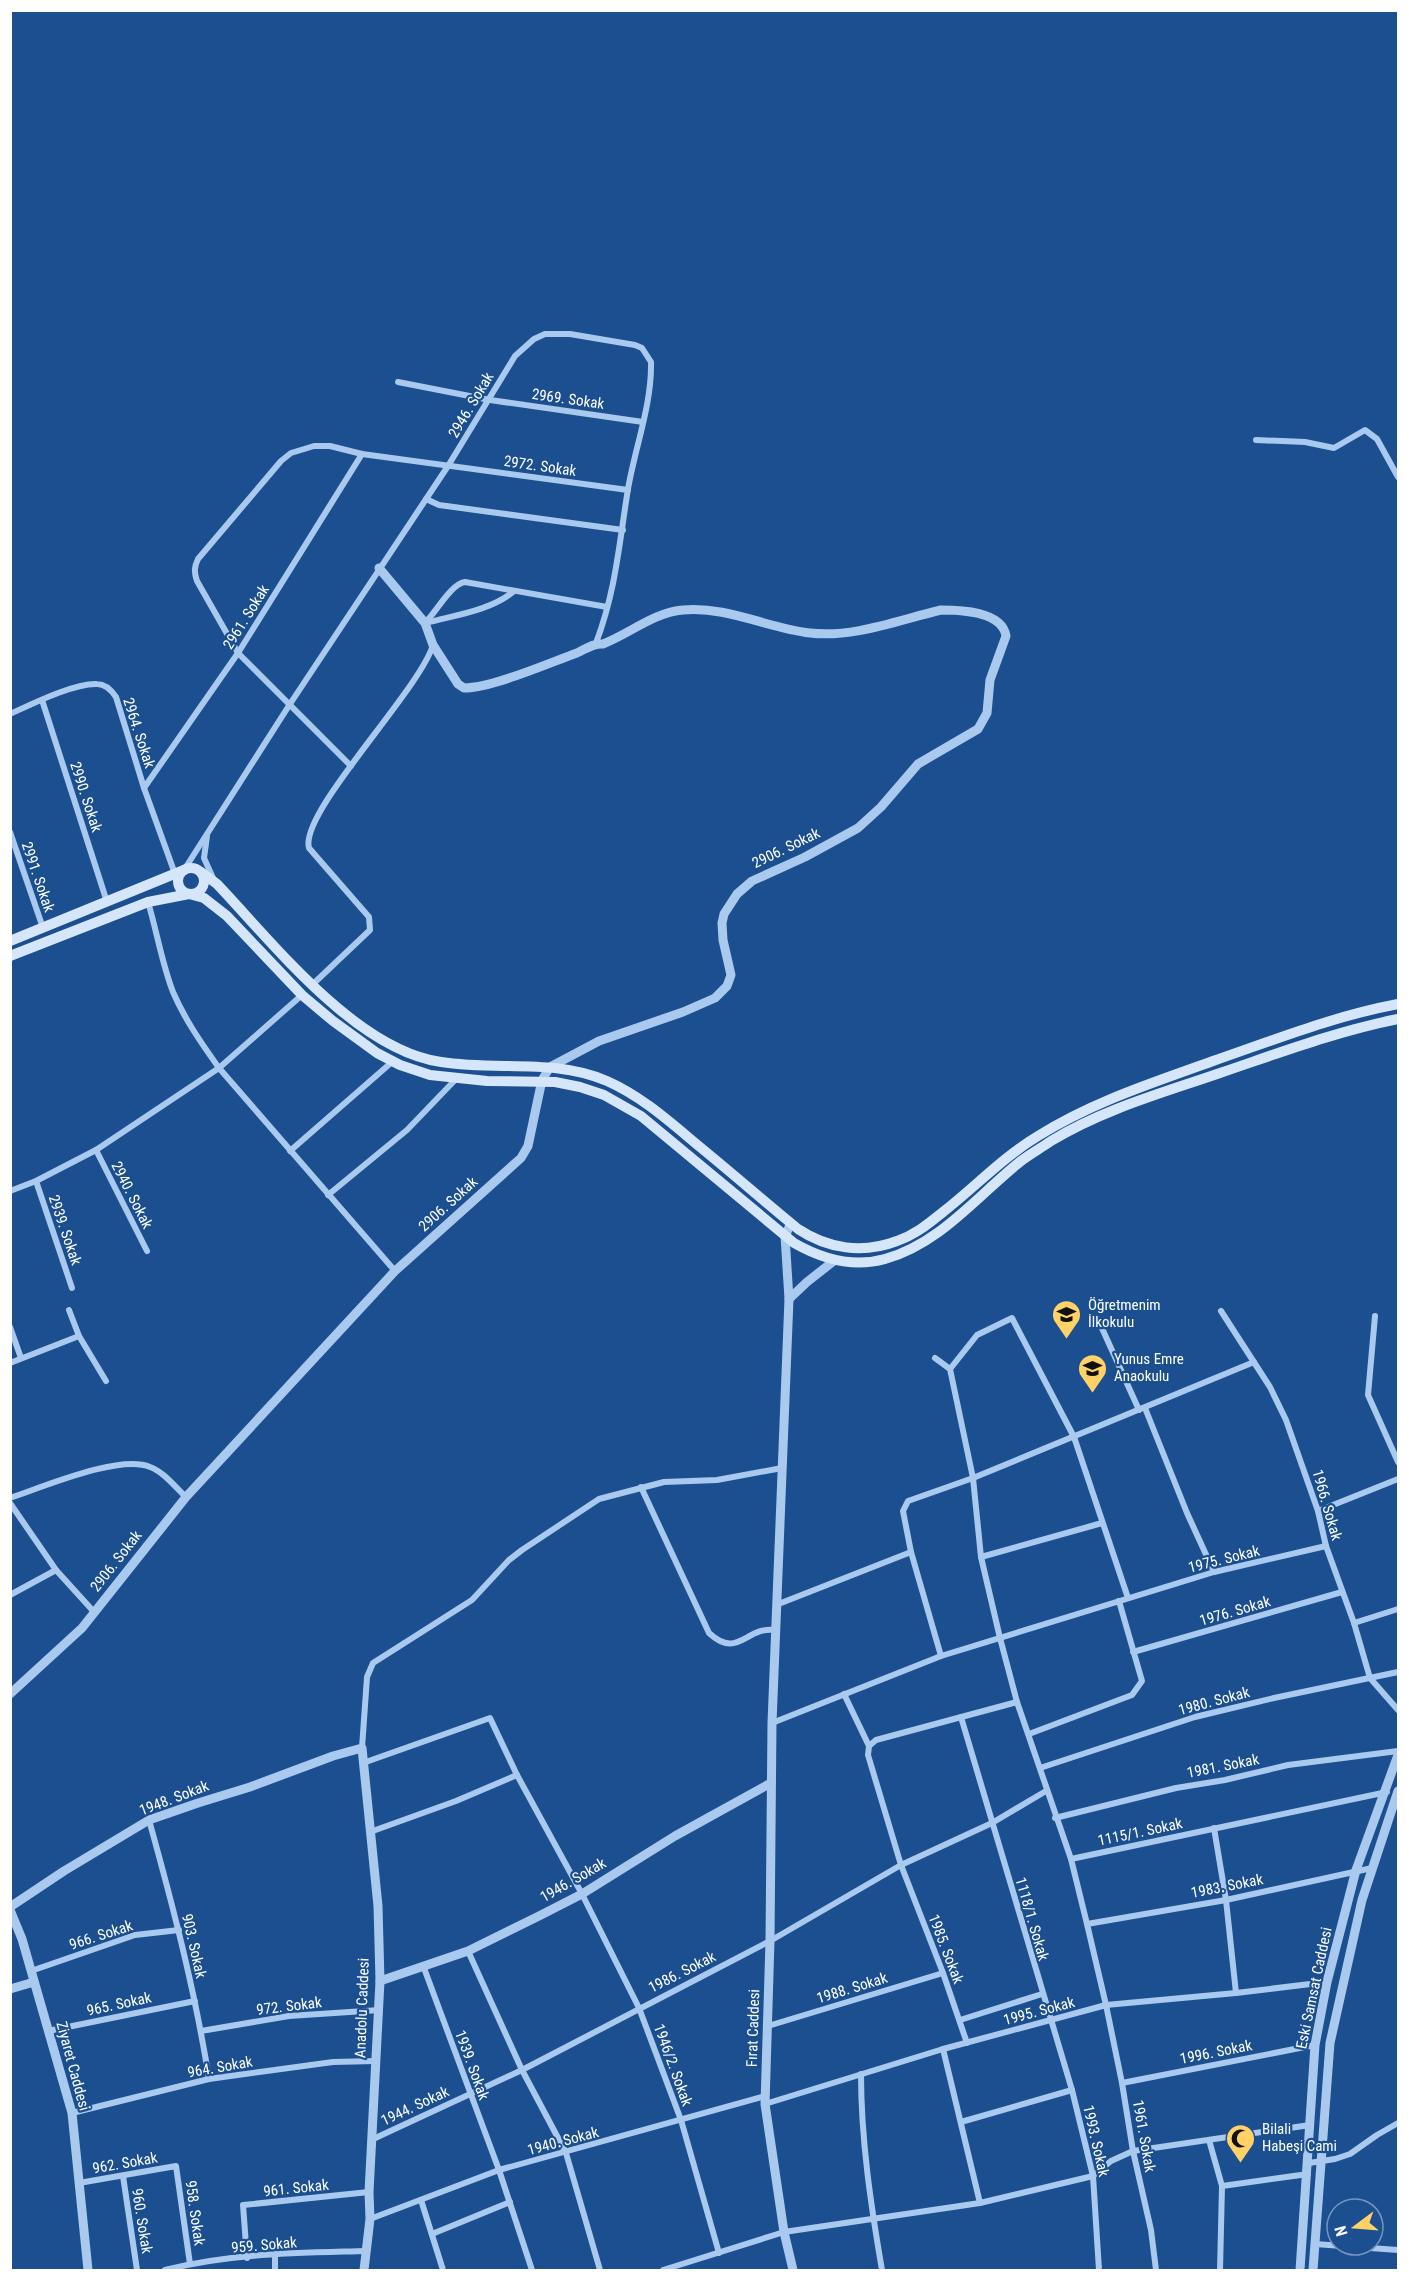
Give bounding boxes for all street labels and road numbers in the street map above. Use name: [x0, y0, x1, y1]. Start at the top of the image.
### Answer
street label: 2946. Sokak: [444, 369, 498, 441]
street label: 2969. Sokak: [531, 385, 606, 413]
street label: 2972. Sokak: [503, 452, 578, 480]
street label: 2961. Sokak: [219, 581, 273, 653]
street label: 2964. Sokak: [119, 695, 159, 771]
street label: 2990. Sokak: [66, 759, 106, 835]
street label: 2906. Sokak: [749, 824, 823, 872]
street label: 2991. Sokak: [18, 840, 58, 915]
street label: 2940. Sokak: [107, 1158, 157, 1232]
street label: 2906. Sokak: [415, 1173, 481, 1235]
street label: 2939. Sokak: [45, 1193, 85, 1268]
street label: 1966. Sokak: [1308, 1467, 1346, 1543]
street label: 2906. Sokak: [86, 1526, 146, 1595]
street label: 1975. Sokak: [1186, 1541, 1262, 1577]
street label: 1976. Sokak: [1197, 1592, 1273, 1630]
street label: 1980. Sokak: [1176, 1683, 1252, 1719]
street label: 1981. Sokak: [1185, 1750, 1261, 1782]
street label: 1948. Sokak: [137, 1776, 212, 1819]
street label: 1115/1. Sokak: [1096, 1814, 1184, 1850]
street label: 1946. Sokak: [537, 1854, 609, 1906]
street label: 1983. Sokak: [1189, 1870, 1265, 1902]
street label: 1118/1. Sokak: [1011, 1875, 1053, 1963]
street label: 903. Sokak: [178, 1912, 210, 1980]
street label: 1985. Sokak: [925, 1912, 968, 1987]
street label: 966. Sokak: [67, 1916, 135, 1954]
street label: Eski Samsat Caddesi: [1292, 1925, 1336, 2051]
street label: 1986. Sokak: [645, 1947, 719, 1997]
street label: Anadolu Caddesi: [351, 1958, 373, 2058]
street label: 1988. Sokak: [814, 1969, 890, 2007]
street label: 965. Sokak: [85, 1988, 153, 2020]
street label: Fırat Caddesi: [743, 1989, 763, 2067]
street label: 972. Sokak: [255, 1993, 323, 2019]
street label: 1995. Sokak: [1001, 1993, 1077, 2029]
street label: Ziyaret Caddesi: [52, 2019, 94, 2113]
street label: 1946/2. Sokak: [650, 2022, 696, 2109]
street label: 1939. Sokak: [451, 2028, 493, 2103]
street label: 1996. Sokak: [1178, 2036, 1254, 2068]
street label: 964. Sokak: [186, 2052, 254, 2082]
street label: 1944. Sokak: [378, 2082, 452, 2130]
street label: 1961. Sokak: [1129, 2098, 1159, 2174]
street label: 1993. Sokak: [1079, 2103, 1113, 2179]
street label: 1940. Sokak: [525, 2123, 601, 2159]
street label: 962. Sokak: [91, 2148, 159, 2178]
street label: 961. Sokak: [262, 2176, 330, 2200]
street label: 958. Sokak: [182, 2179, 209, 2247]
street label: 960. Sokak: [128, 2187, 156, 2255]
street label: 959. Sokak: [231, 2233, 298, 2257]

